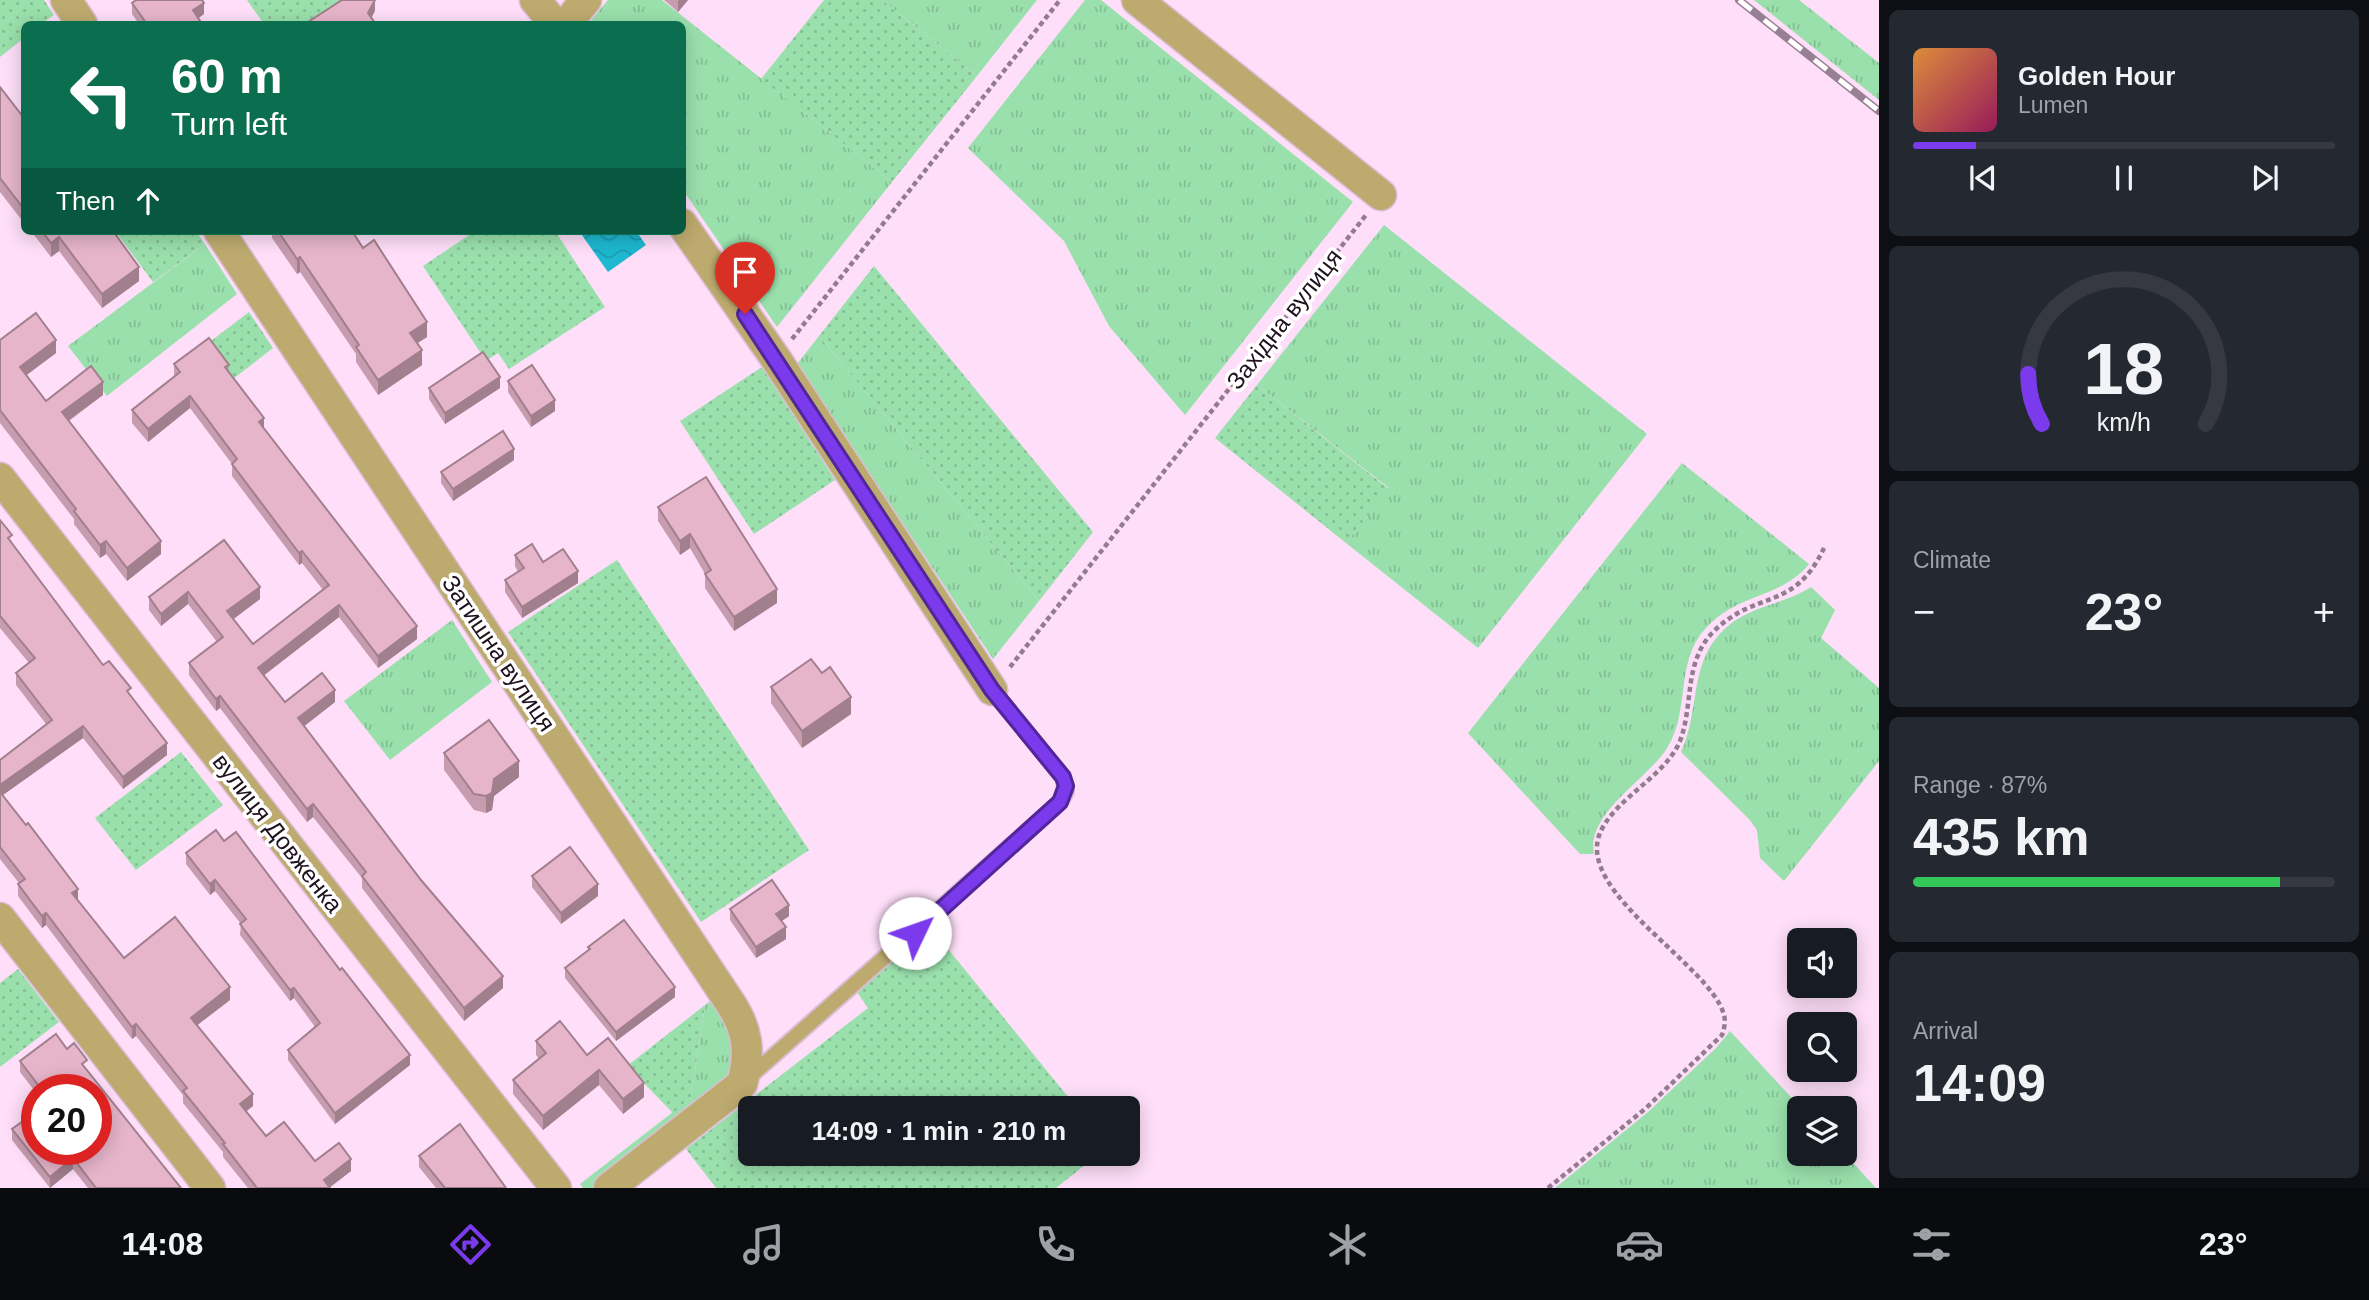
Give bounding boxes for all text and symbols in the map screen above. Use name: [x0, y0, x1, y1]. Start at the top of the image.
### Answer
icon: left: [56, 49, 147, 140]
text: 60 m: [171, 49, 283, 103]
text: Golden Hour: [2018, 61, 2175, 91]
text: Lumen: [2018, 92, 2088, 118]
text: Turn left: [171, 106, 287, 142]
icon: previous: [1964, 159, 2002, 197]
icon: pause: [2105, 159, 2143, 197]
icon: next: [2246, 159, 2284, 197]
icon: ahead: [129, 182, 167, 220]
text: Then: [56, 186, 115, 216]
pin: [715, 242, 775, 314]
street label: Західна вулиця: [1221, 244, 1347, 394]
icon: arrive: [726, 253, 764, 291]
text: 18: [2084, 329, 2164, 410]
text: km/h: [2097, 408, 2151, 436]
text: Climate: [1913, 547, 1991, 573]
street label: Затишна вулиця: [437, 570, 561, 736]
text: 23°: [2085, 583, 2163, 641]
text: −: [1913, 591, 1935, 633]
text: +: [2313, 591, 2335, 633]
street label: вулиця Довженка: [208, 748, 349, 918]
text: Range · 87%: [1913, 772, 2047, 798]
text: 435 km: [1913, 808, 2089, 866]
position arrow: [878, 896, 952, 970]
map controls: [1787, 928, 1857, 1166]
button: sound: [1787, 928, 1857, 998]
button: search: [1787, 1012, 1857, 1082]
text: Arrival: [1913, 1018, 1978, 1044]
text: 14:09: [1913, 1054, 2046, 1112]
speed limit sign: 20: [21, 1074, 112, 1165]
button: layers: [1787, 1096, 1857, 1166]
text: 14:09 · 1 min · 210 m: [812, 1116, 1066, 1146]
icon: directions: [446, 1220, 495, 1269]
icon: music: [739, 1220, 788, 1269]
icon: phone: [1031, 1220, 1080, 1269]
icon: climate: [1323, 1220, 1372, 1269]
icon: car: [1615, 1220, 1664, 1269]
icon: filters: [1907, 1220, 1956, 1269]
text: 14:08: [122, 1226, 203, 1262]
text: 23°: [2199, 1226, 2247, 1262]

